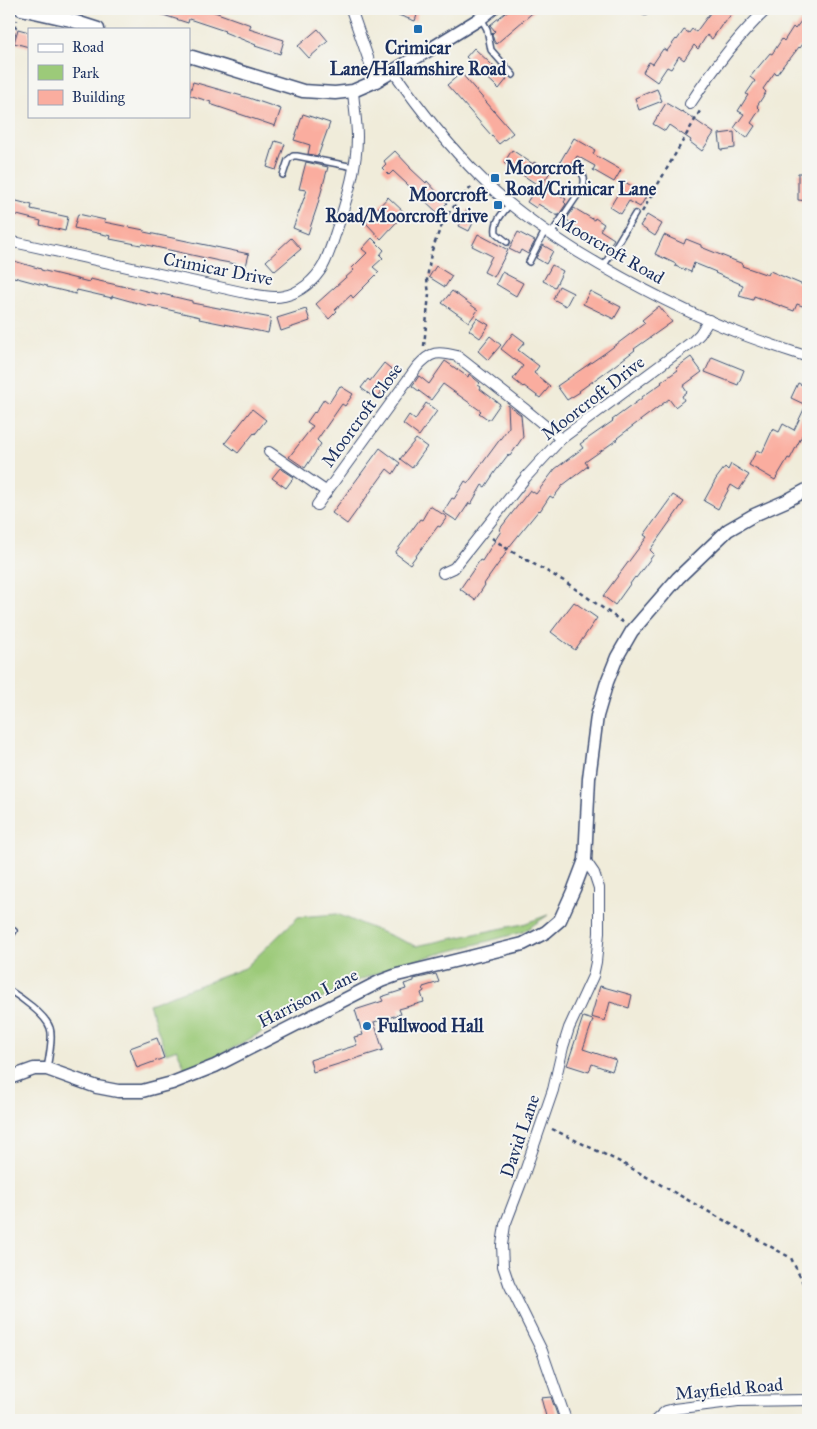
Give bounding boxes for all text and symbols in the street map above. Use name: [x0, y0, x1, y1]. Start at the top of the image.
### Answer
marker: Crimicar Lane/Hallamshire Road: [412, 23, 424, 35]
legend: [28, 28, 190, 118]
place label: Crimicar Lane/Hallamshire Road: [330, 37, 507, 80]
text: Road: [72, 38, 104, 56]
text: Park: [72, 64, 99, 82]
text: Building: [72, 88, 126, 106]
place label: Moorcroft Road/Crimicar Lane: [505, 157, 657, 200]
marker: Moorcroft Road/Crimicar Lane: [489, 172, 501, 184]
place label: Moorcroft Road/Moorcroft drive: [325, 184, 489, 227]
marker: Moorcroft Road/Moorcroft drive: [492, 199, 504, 211]
street label: Moorcroft Road: [552, 209, 668, 289]
street label: Crimicar Drive: [161, 248, 275, 290]
street label: Moorcroft Drive: [537, 351, 649, 445]
street label: Moorcroft Close: [317, 359, 407, 471]
street label: Harrison Lane: [254, 963, 362, 1033]
place label: Fullwood Hall: [377, 1015, 485, 1037]
marker: Fullwood Hall: [361, 1020, 373, 1032]
street label: David Lane: [496, 1092, 544, 1180]
street label: Mayfield Road: [674, 1373, 784, 1405]

